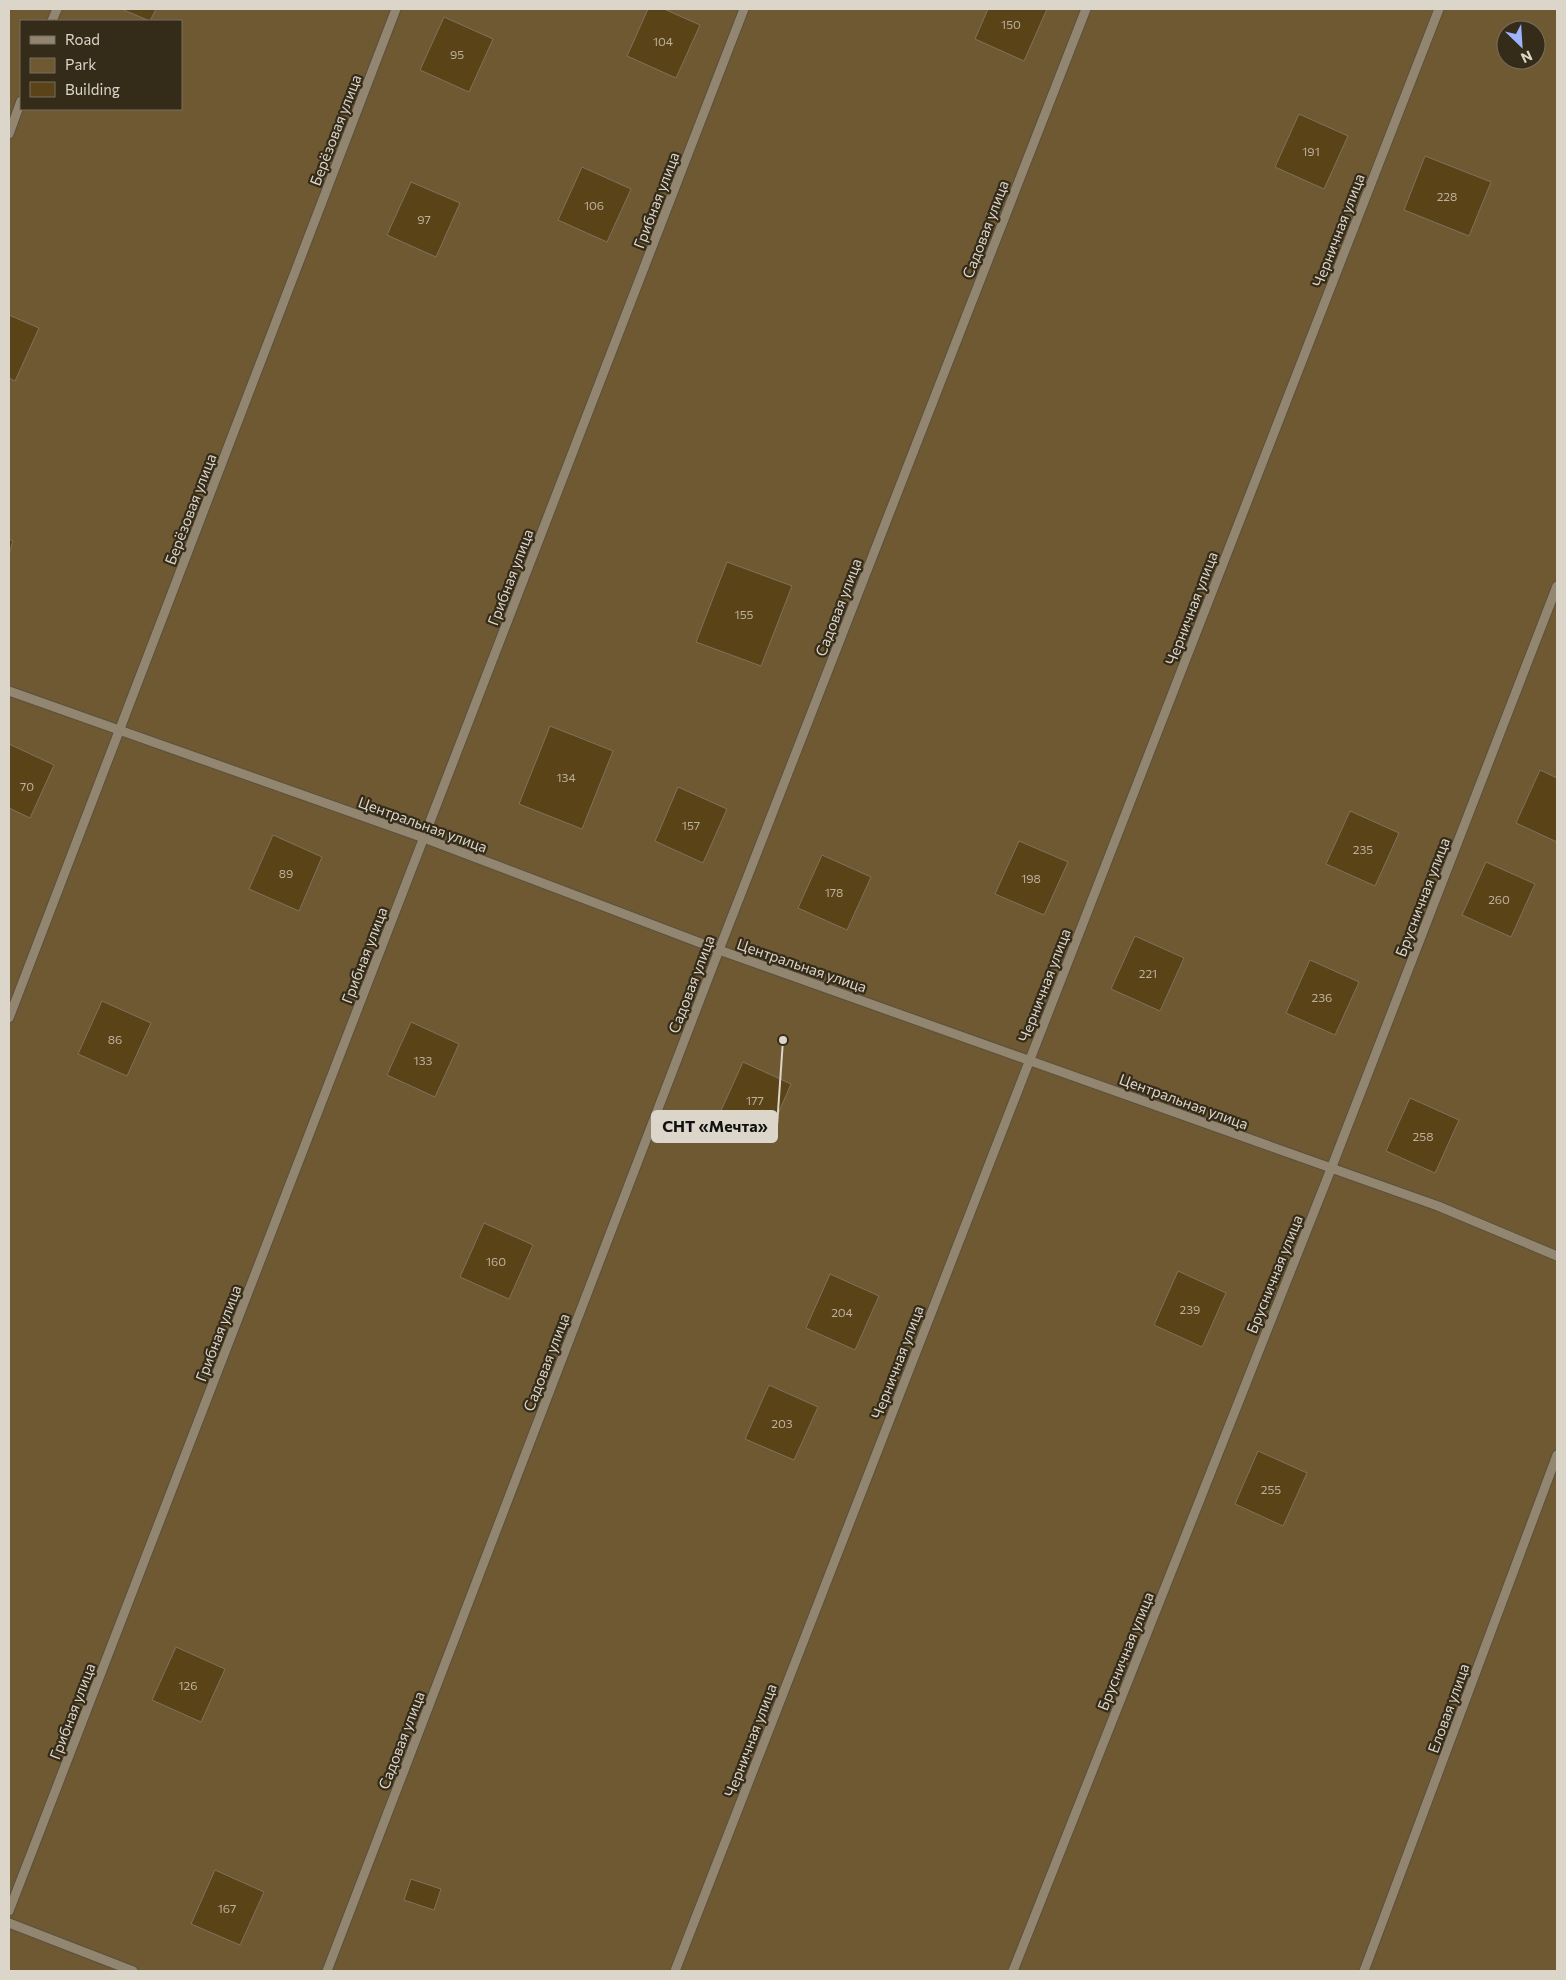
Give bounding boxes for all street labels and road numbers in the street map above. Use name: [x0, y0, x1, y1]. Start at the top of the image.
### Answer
street label: Берёзовая улица: [306, 72, 364, 188]
street label: Грибная улица: [629, 149, 683, 251]
street label: Черничная улица: [1308, 171, 1368, 289]
street label: Садовая улица: [958, 178, 1012, 280]
street label: Берёзовая улица: [161, 451, 219, 567]
street label: Грибная улица: [483, 526, 537, 628]
street label: Черничная улица: [1161, 549, 1221, 667]
street label: Садовая улица: [811, 556, 865, 658]
street label: Центральная улица: [356, 792, 490, 856]
street label: Брусничная улица: [1391, 835, 1453, 959]
street label: Грибная улица: [337, 904, 391, 1006]
street label: Черничная улица: [1014, 926, 1074, 1044]
street label: Садовая улица: [664, 933, 718, 1035]
street label: Центральная улица: [735, 934, 869, 996]
street label: Центральная улица: [1117, 1069, 1251, 1133]
street label: Брусничная улица: [1242, 1212, 1306, 1336]
street label: Грибная улица: [191, 1282, 245, 1384]
street label: Черничная улица: [867, 1303, 927, 1421]
street label: Садовая улица: [519, 1311, 573, 1413]
street label: Брусничная улица: [1093, 1589, 1157, 1713]
street label: Грибная улица: [45, 1660, 99, 1762]
street label: Еловая улица: [1423, 1661, 1473, 1755]
street label: Черничная улица: [720, 1681, 780, 1799]
street label: Садовая улица: [374, 1689, 428, 1791]

